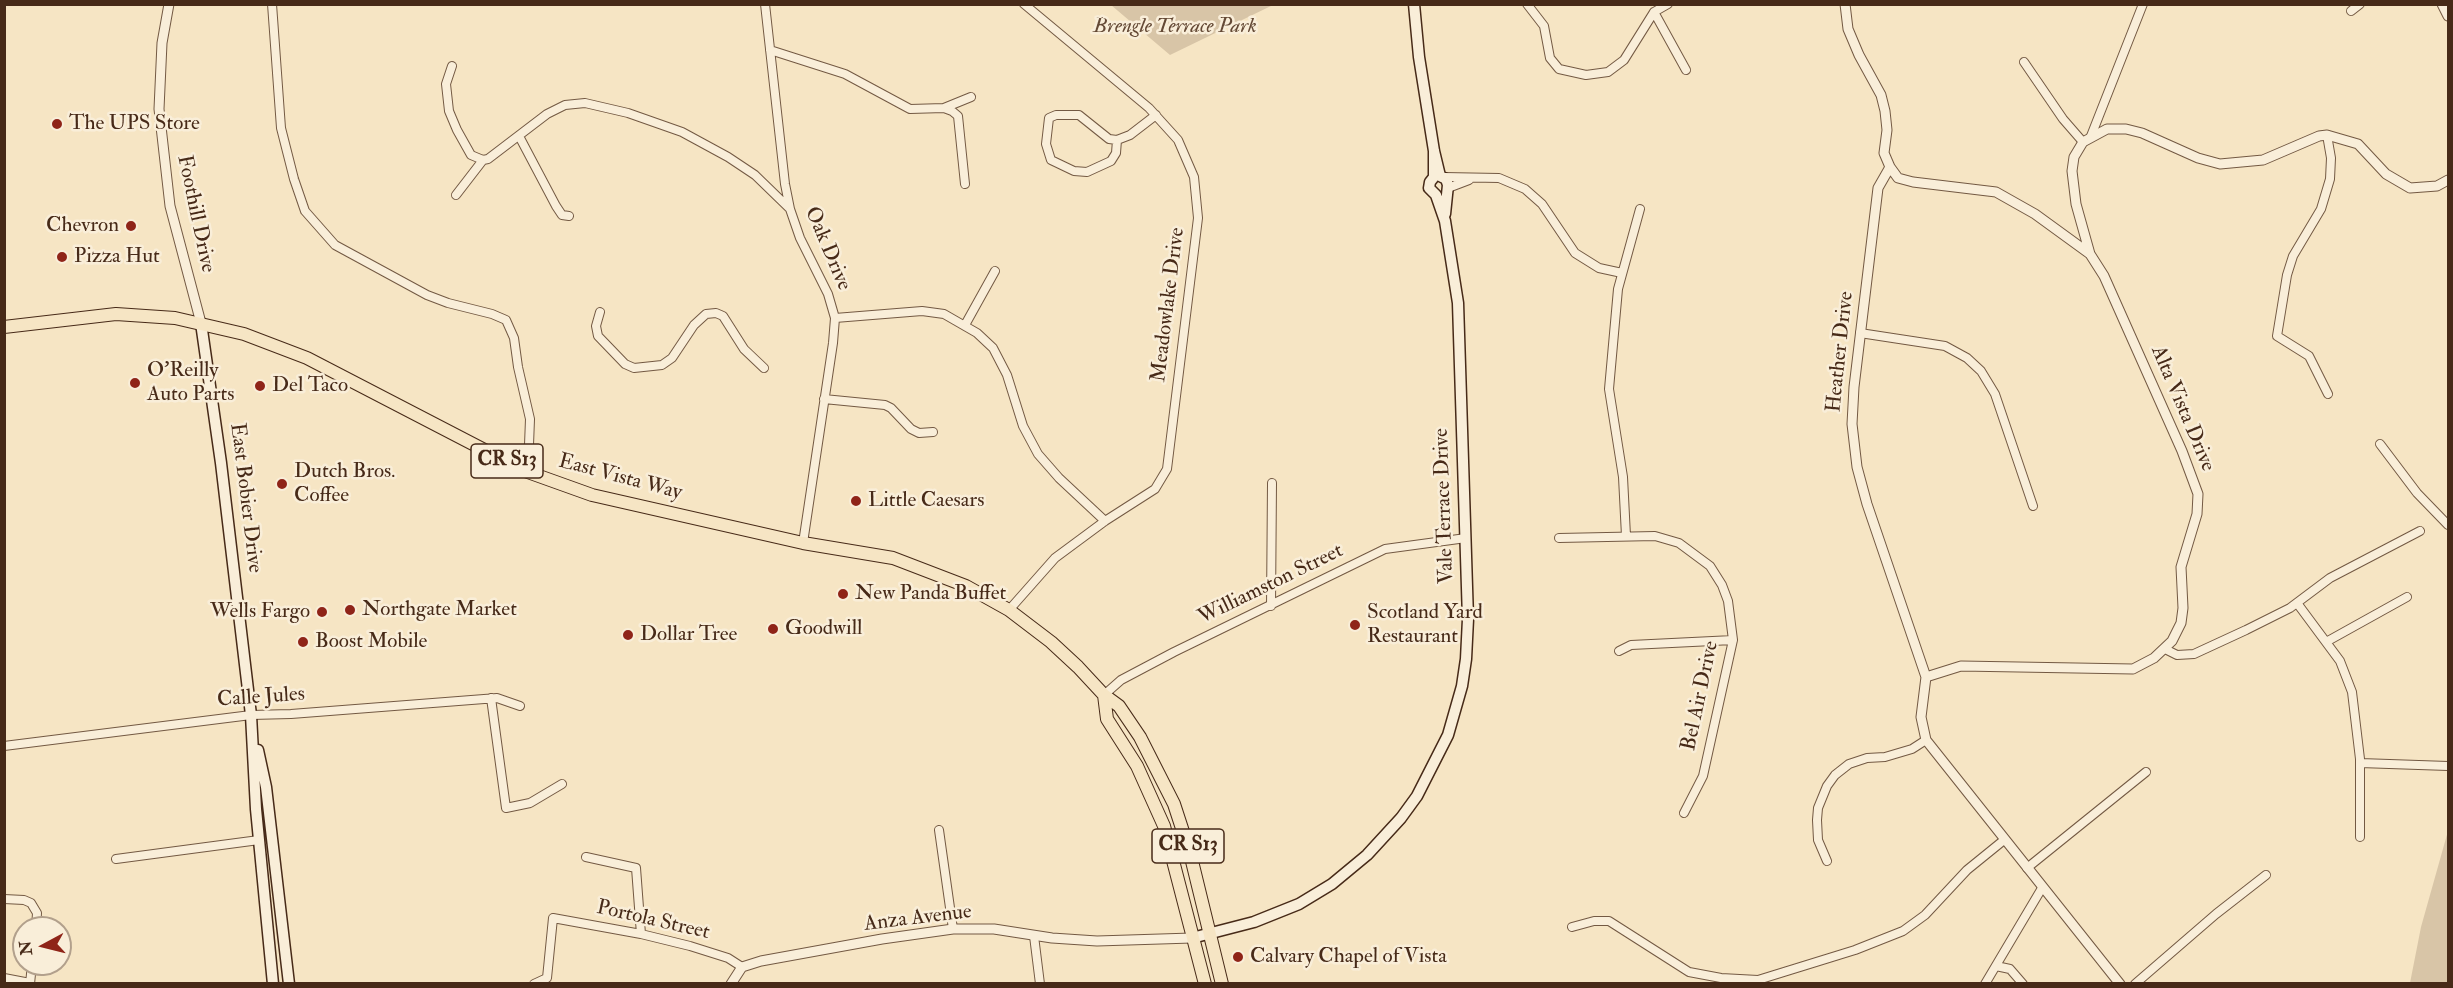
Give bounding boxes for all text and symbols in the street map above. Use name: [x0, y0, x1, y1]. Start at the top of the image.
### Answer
park label: Brengle Terrace Park: [1093, 14, 1257, 40]
place label: The UPS Store: [69, 111, 200, 137]
marker: The UPS Store: [50, 117, 64, 131]
street label: Foothill Drive: [170, 153, 220, 275]
street label: Oak Drive: [798, 203, 856, 295]
place label: Chevron: [46, 213, 119, 239]
marker: Chevron: [124, 219, 138, 233]
street label: Meadowlake Drive: [1147, 226, 1191, 384]
place label: Pizza Hut: [74, 244, 160, 270]
marker: Pizza Hut: [55, 250, 69, 264]
street label: Heather Drive: [1822, 290, 1860, 414]
street label: Alta Vista Drive: [2144, 342, 2220, 476]
place label: O'Reilly Auto Parts: [147, 358, 235, 408]
place label: Del Taco: [272, 373, 348, 399]
marker: O'Reilly Auto Parts: [128, 376, 142, 390]
marker: Del Taco: [253, 379, 267, 393]
street label: East Bobier Drive: [223, 422, 267, 574]
street label: Vale Terrace Drive: [1430, 428, 1460, 584]
road number: CR S13: [471, 444, 543, 478]
street label: East Vista Way: [555, 449, 685, 507]
place label: Dutch Bros. Coffee: [294, 459, 395, 509]
marker: Dutch Bros. Coffee: [275, 477, 289, 491]
place label: Little Caesars: [868, 488, 984, 514]
marker: Little Caesars: [849, 494, 863, 508]
street label: Williamston Street: [1194, 539, 1348, 631]
place label: New Panda Buffet: [855, 581, 1006, 607]
marker: New Panda Buffet: [836, 587, 850, 601]
place label: Northgate Market: [362, 597, 517, 623]
place label: Wells Fargo: [210, 599, 310, 625]
place label: Scotland Yard Restaurant: [1367, 600, 1483, 650]
marker: Northgate Market: [343, 603, 357, 617]
marker: Wells Fargo: [315, 605, 329, 619]
place label: Goodwill: [785, 616, 862, 642]
marker: Scotland Yard Restaurant: [1348, 618, 1362, 632]
place label: Dollar Tree: [640, 622, 737, 648]
marker: Goodwill: [766, 622, 780, 636]
marker: Dollar Tree: [621, 628, 635, 642]
place label: Boost Mobile: [315, 629, 427, 655]
marker: Boost Mobile: [296, 635, 310, 649]
street label: Bel Air Drive: [1677, 639, 1725, 753]
street label: Calle Jules: [216, 682, 306, 714]
road number: CR S13: [1152, 829, 1224, 863]
street label: Portola Street: [594, 896, 712, 946]
street label: Anza Avenue: [863, 900, 973, 938]
north arrow: [12, 916, 72, 976]
text: N: [15, 940, 37, 956]
place label: Calvary Chapel of Vista: [1250, 944, 1447, 970]
marker: Calvary Chapel of Vista: [1231, 950, 1245, 964]

